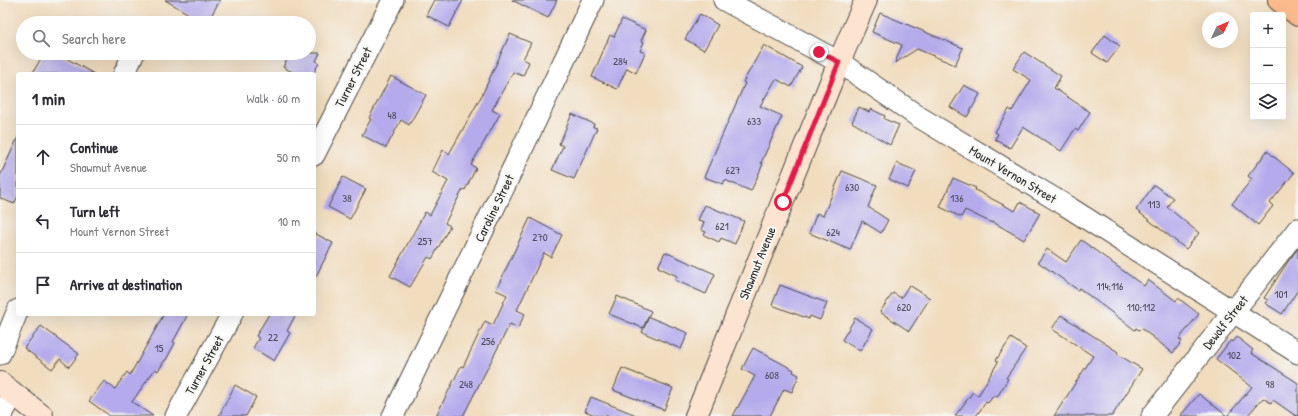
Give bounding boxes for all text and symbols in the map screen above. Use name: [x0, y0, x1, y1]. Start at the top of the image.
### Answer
north arrow: [1202, 12, 1238, 48]
map controls: [1250, 12, 1286, 120]
button: +: [1250, 12, 1286, 48]
search box: [16, 16, 316, 60]
icon: search: [30, 27, 52, 49]
text: Search here: [62, 28, 126, 49]
street label: Turner Street: [330, 43, 376, 110]
route end: [810, 43, 828, 61]
button: −: [1250, 48, 1286, 84]
house number: 284: [613, 54, 627, 68]
button: layers: [1250, 84, 1286, 120]
text: 1 min: [32, 87, 65, 110]
text: Walk · 60 m: [247, 89, 300, 107]
house number: 48: [388, 108, 397, 122]
house number: 633: [747, 114, 761, 128]
text: Continue: [70, 137, 118, 158]
street label: Mount Vernon Street: [966, 141, 1061, 208]
icon: ahead: [32, 146, 54, 168]
text: 50 m: [277, 148, 300, 166]
text: Shawmut Avenue: [70, 158, 147, 176]
house number: 627: [726, 163, 740, 177]
street label: Caroline Street: [470, 171, 518, 245]
house number: 630: [845, 180, 859, 194]
house number: 38: [342, 191, 352, 205]
house number: 136: [950, 191, 964, 205]
route start: [774, 193, 792, 211]
house number: 113: [1148, 197, 1161, 211]
text: Turn left: [70, 201, 120, 222]
icon: left: [32, 210, 54, 232]
text: 10 m: [278, 212, 300, 230]
house number: 621: [715, 219, 729, 233]
text: Mount Vernon Street: [70, 222, 169, 240]
street label: Shawmut Avenue: [734, 224, 780, 302]
house number: 624: [826, 225, 840, 239]
house number: 270: [532, 230, 548, 244]
house number: 257: [417, 234, 433, 248]
icon: arrive: [32, 274, 54, 296]
text: Arrive at destination: [70, 274, 182, 295]
house number: 114;116: [1096, 279, 1124, 293]
house number: 101: [1275, 287, 1287, 301]
street label: Dewolf Street: [1198, 291, 1252, 353]
house number: 620: [897, 300, 911, 314]
house number: 110;112: [1127, 300, 1155, 314]
house number: 22: [268, 330, 278, 344]
street label: Turner Street: [180, 331, 228, 398]
house number: 256: [481, 334, 496, 348]
house number: 15: [155, 341, 164, 355]
house number: 102: [1227, 348, 1241, 362]
house number: 608: [765, 368, 779, 382]
house number: 248: [459, 377, 473, 391]
house number: 98: [1266, 377, 1275, 391]

